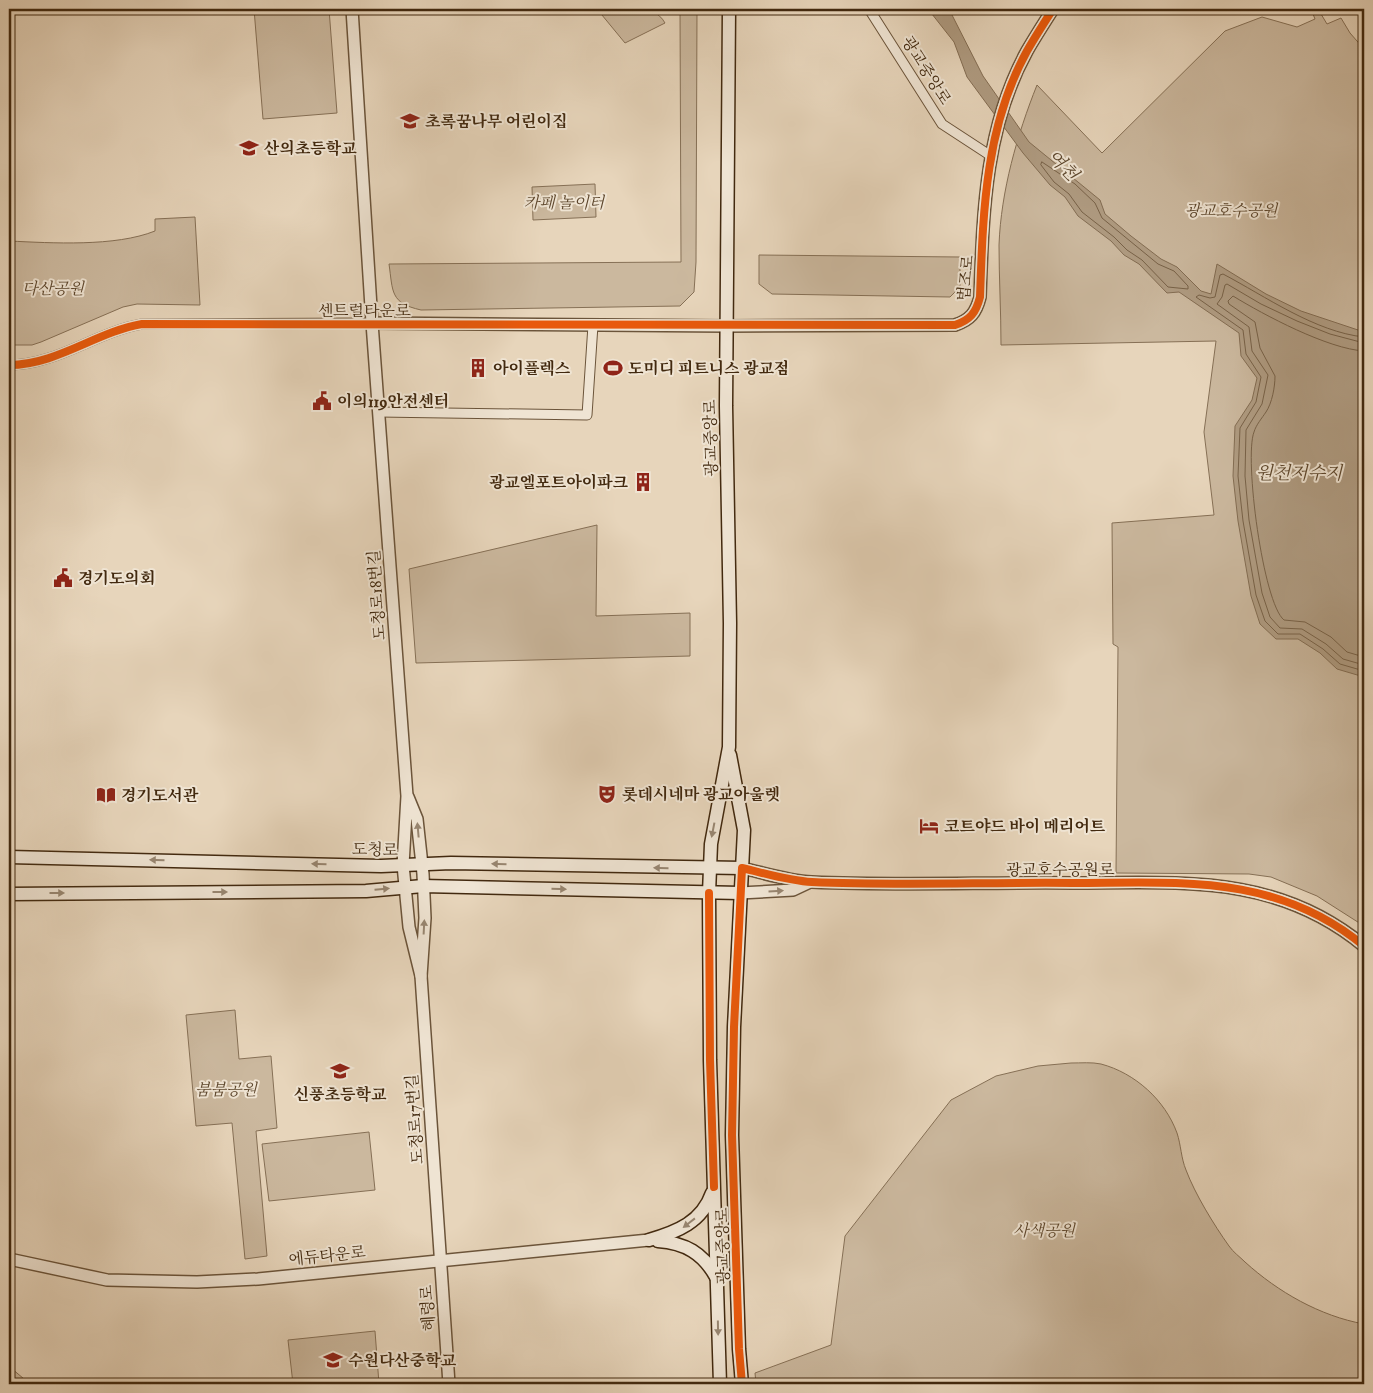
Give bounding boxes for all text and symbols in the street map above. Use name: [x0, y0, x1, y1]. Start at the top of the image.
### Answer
street label: 광교중앙로: [897, 32, 955, 109]
school or university icon: 초록꿈나무 어린이집: [399, 110, 421, 132]
place label: 초록꿈나무 어린이집: [425, 112, 567, 132]
school or university icon: 산의초등학교: [238, 137, 260, 159]
place label: 산의초등학교: [264, 139, 357, 159]
water label: 여천: [1042, 145, 1084, 187]
park label: 카페 놀이터: [524, 193, 606, 213]
park label: 광교호수공원: [1185, 201, 1279, 221]
street label: 법조로: [954, 253, 978, 302]
park label: 다산공원: [22, 279, 85, 299]
street label: 센트럴타운로: [318, 301, 411, 321]
building icon: 아이플렉스: [467, 357, 489, 379]
sports icon: 도미디 피트니스 광교점: [602, 357, 624, 379]
place label: 아이플렉스: [493, 359, 571, 379]
place label: 도미디 피트니스 광교점: [628, 359, 789, 379]
public building icon: 이의119안전센터: [311, 390, 333, 412]
place label: 이의119안전센터: [337, 392, 449, 412]
street label: 광교중앙로: [700, 399, 722, 477]
water label: 원천저수지: [1256, 462, 1344, 485]
building icon: 광교엘포트아이파크: [632, 471, 654, 493]
place label: 광교엘포트아이파크: [489, 473, 629, 493]
street label: 도청로18번길: [364, 549, 390, 641]
public building icon: 경기도의회: [52, 567, 74, 589]
place label: 경기도의회: [78, 569, 155, 589]
theatre icon: 롯데시네마 광교아울렛: [596, 783, 618, 805]
library icon: 경기도서관: [95, 784, 117, 806]
place label: 롯데시네마 광교아울렛: [622, 785, 780, 805]
place label: 경기도서관: [121, 786, 199, 806]
hotel icon: 코트야드 바이 메리어트: [918, 815, 940, 837]
place label: 코트야드 바이 메리어트: [944, 817, 1106, 837]
one-way arrow: [414, 821, 422, 837]
one-way arrow: [709, 822, 717, 838]
street label: 도청로: [352, 840, 399, 860]
one-way arrow: [149, 856, 165, 864]
one-way arrow: [311, 860, 327, 868]
one-way arrow: [490, 860, 506, 868]
street label: 광교호수공원로: [1006, 860, 1115, 880]
one-way arrow: [653, 864, 669, 872]
one-way arrow: [375, 885, 391, 893]
one-way arrow: [551, 885, 567, 893]
one-way arrow: [768, 887, 784, 895]
one-way arrow: [212, 888, 228, 896]
one-way arrow: [50, 889, 66, 897]
one-way arrow: [421, 919, 429, 935]
school or university icon: 신풍초등학교: [329, 1060, 351, 1082]
street label: 도청로17번길: [402, 1073, 428, 1165]
park label: 붐붐공원: [195, 1080, 258, 1100]
place label: 신풍초등학교: [294, 1085, 387, 1105]
street label: 광교중앙로: [712, 1207, 734, 1285]
one-way arrow: [683, 1217, 696, 1228]
park label: 사색공원: [1013, 1221, 1076, 1241]
street label: 에듀타운로: [288, 1242, 367, 1270]
street label: 혜령로: [416, 1284, 440, 1332]
one-way arrow: [714, 1320, 722, 1336]
school or university icon: 수원다산중학교: [322, 1349, 344, 1371]
place label: 수원다산중학교: [348, 1351, 457, 1371]

